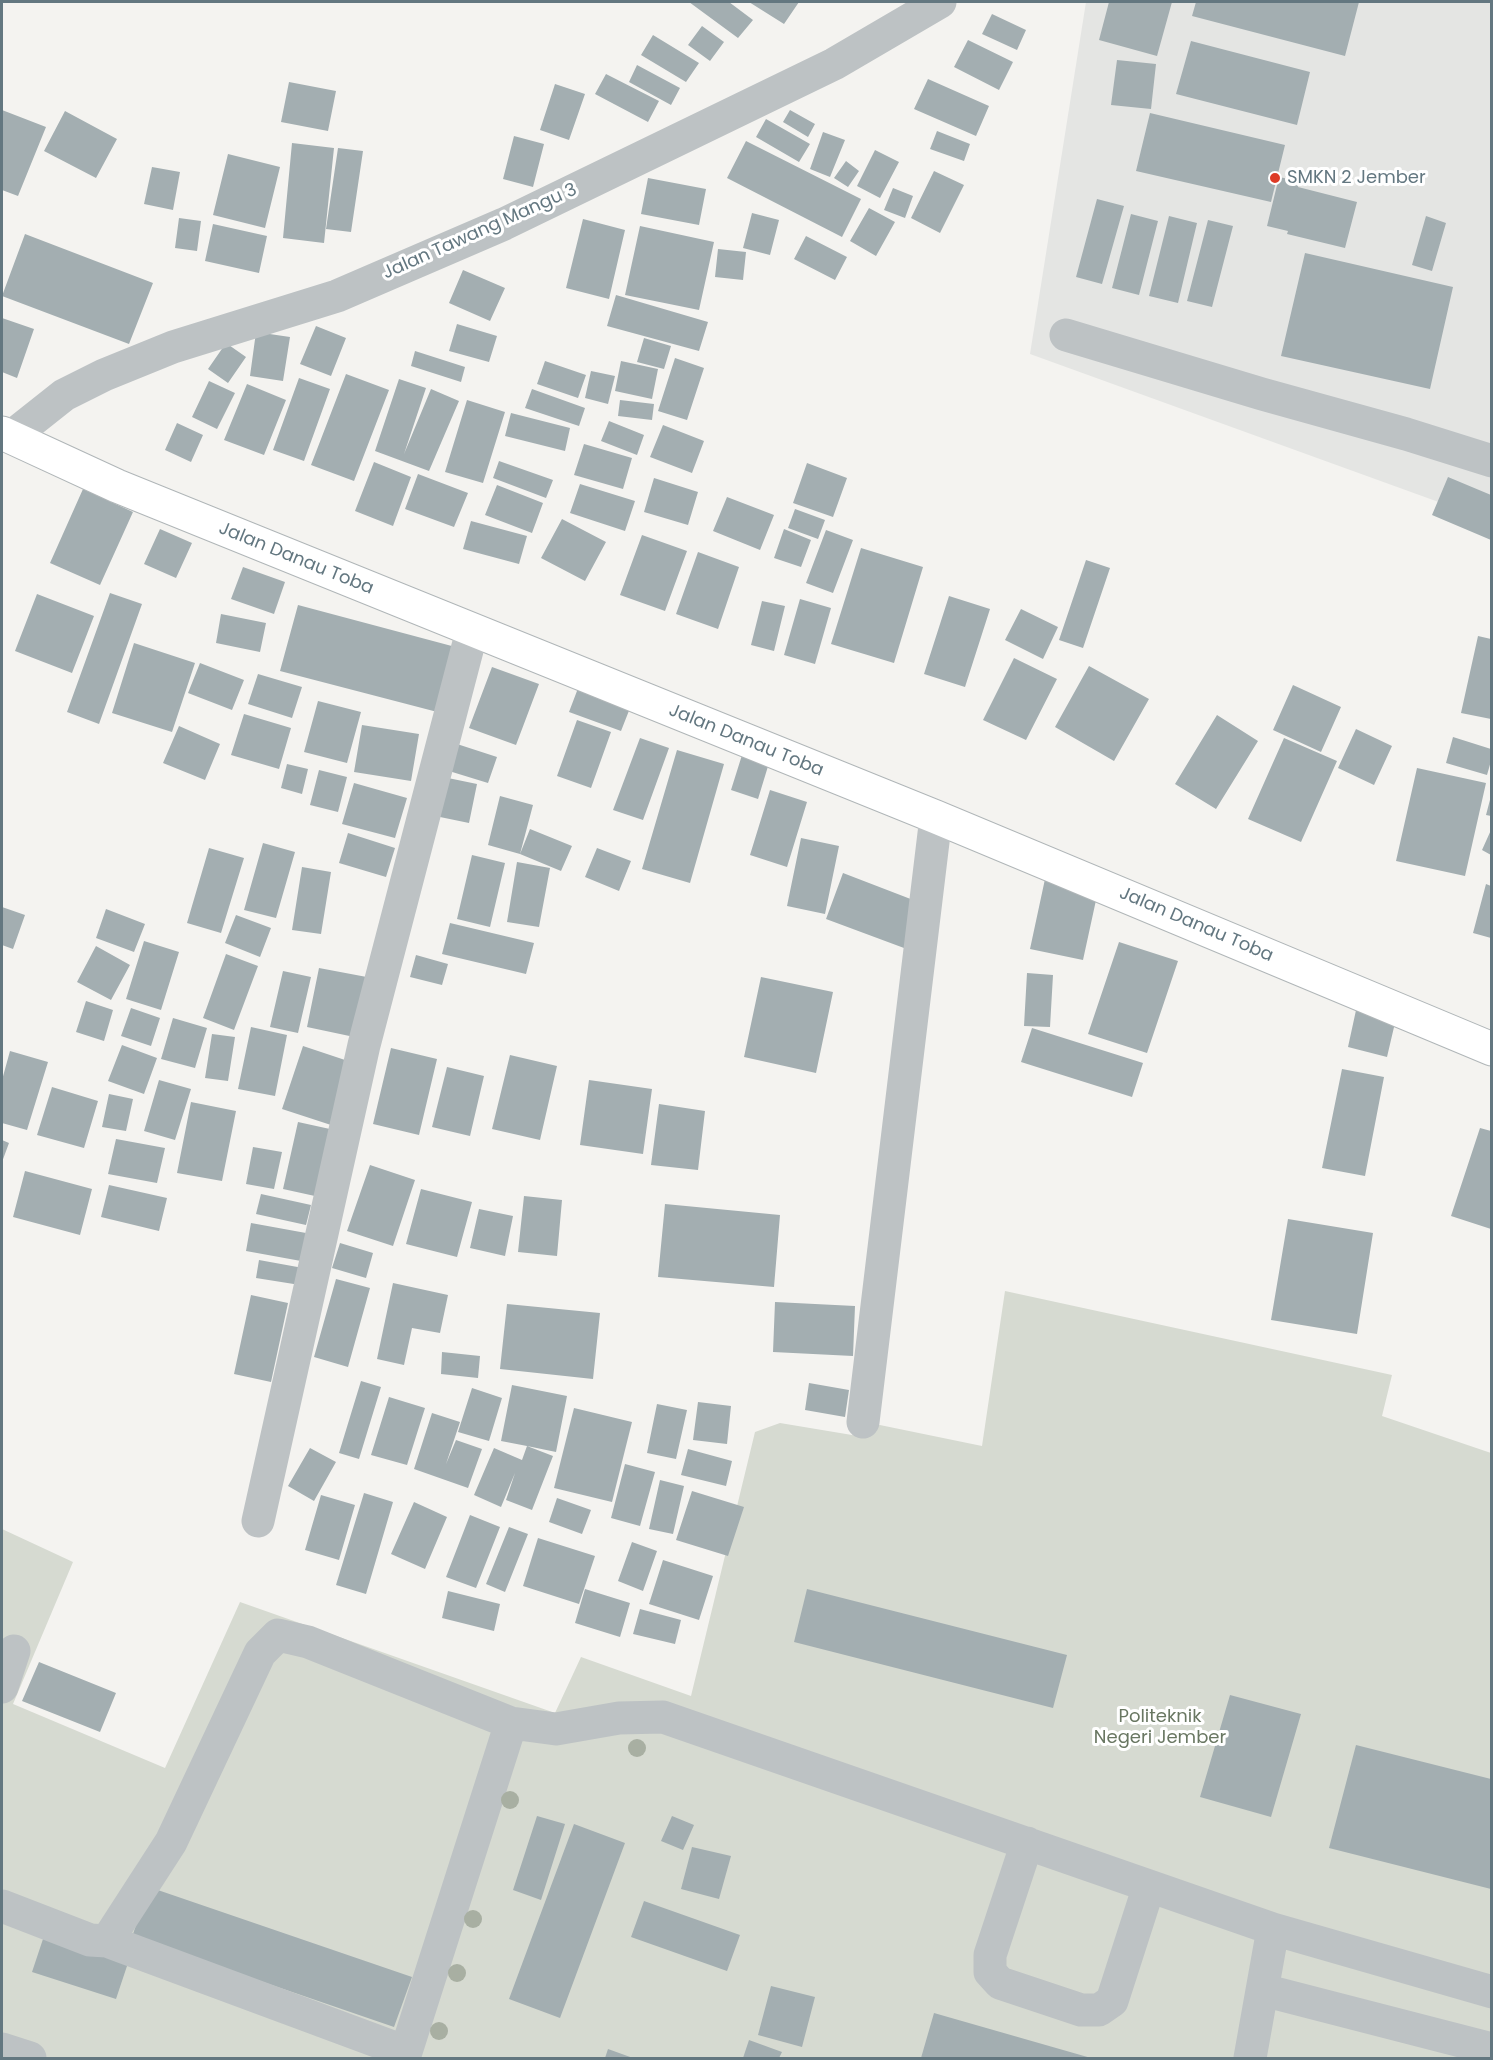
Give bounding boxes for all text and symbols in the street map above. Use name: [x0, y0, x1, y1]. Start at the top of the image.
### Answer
place label: SMKN 2 Jember: [1287, 167, 1426, 189]
marker: SMKN 2 Jember: [1268, 171, 1282, 185]
street label: Jalan Tawang Mangu 3: [380, 179, 580, 285]
street label: Jalan Danau Toba: [215, 518, 377, 600]
street label: Jalan Danau Toba: [665, 700, 827, 782]
street label: Jalan Danau Toba: [1116, 883, 1276, 967]
park label: Politeknik Negeri Jember: [1094, 1706, 1226, 1748]

